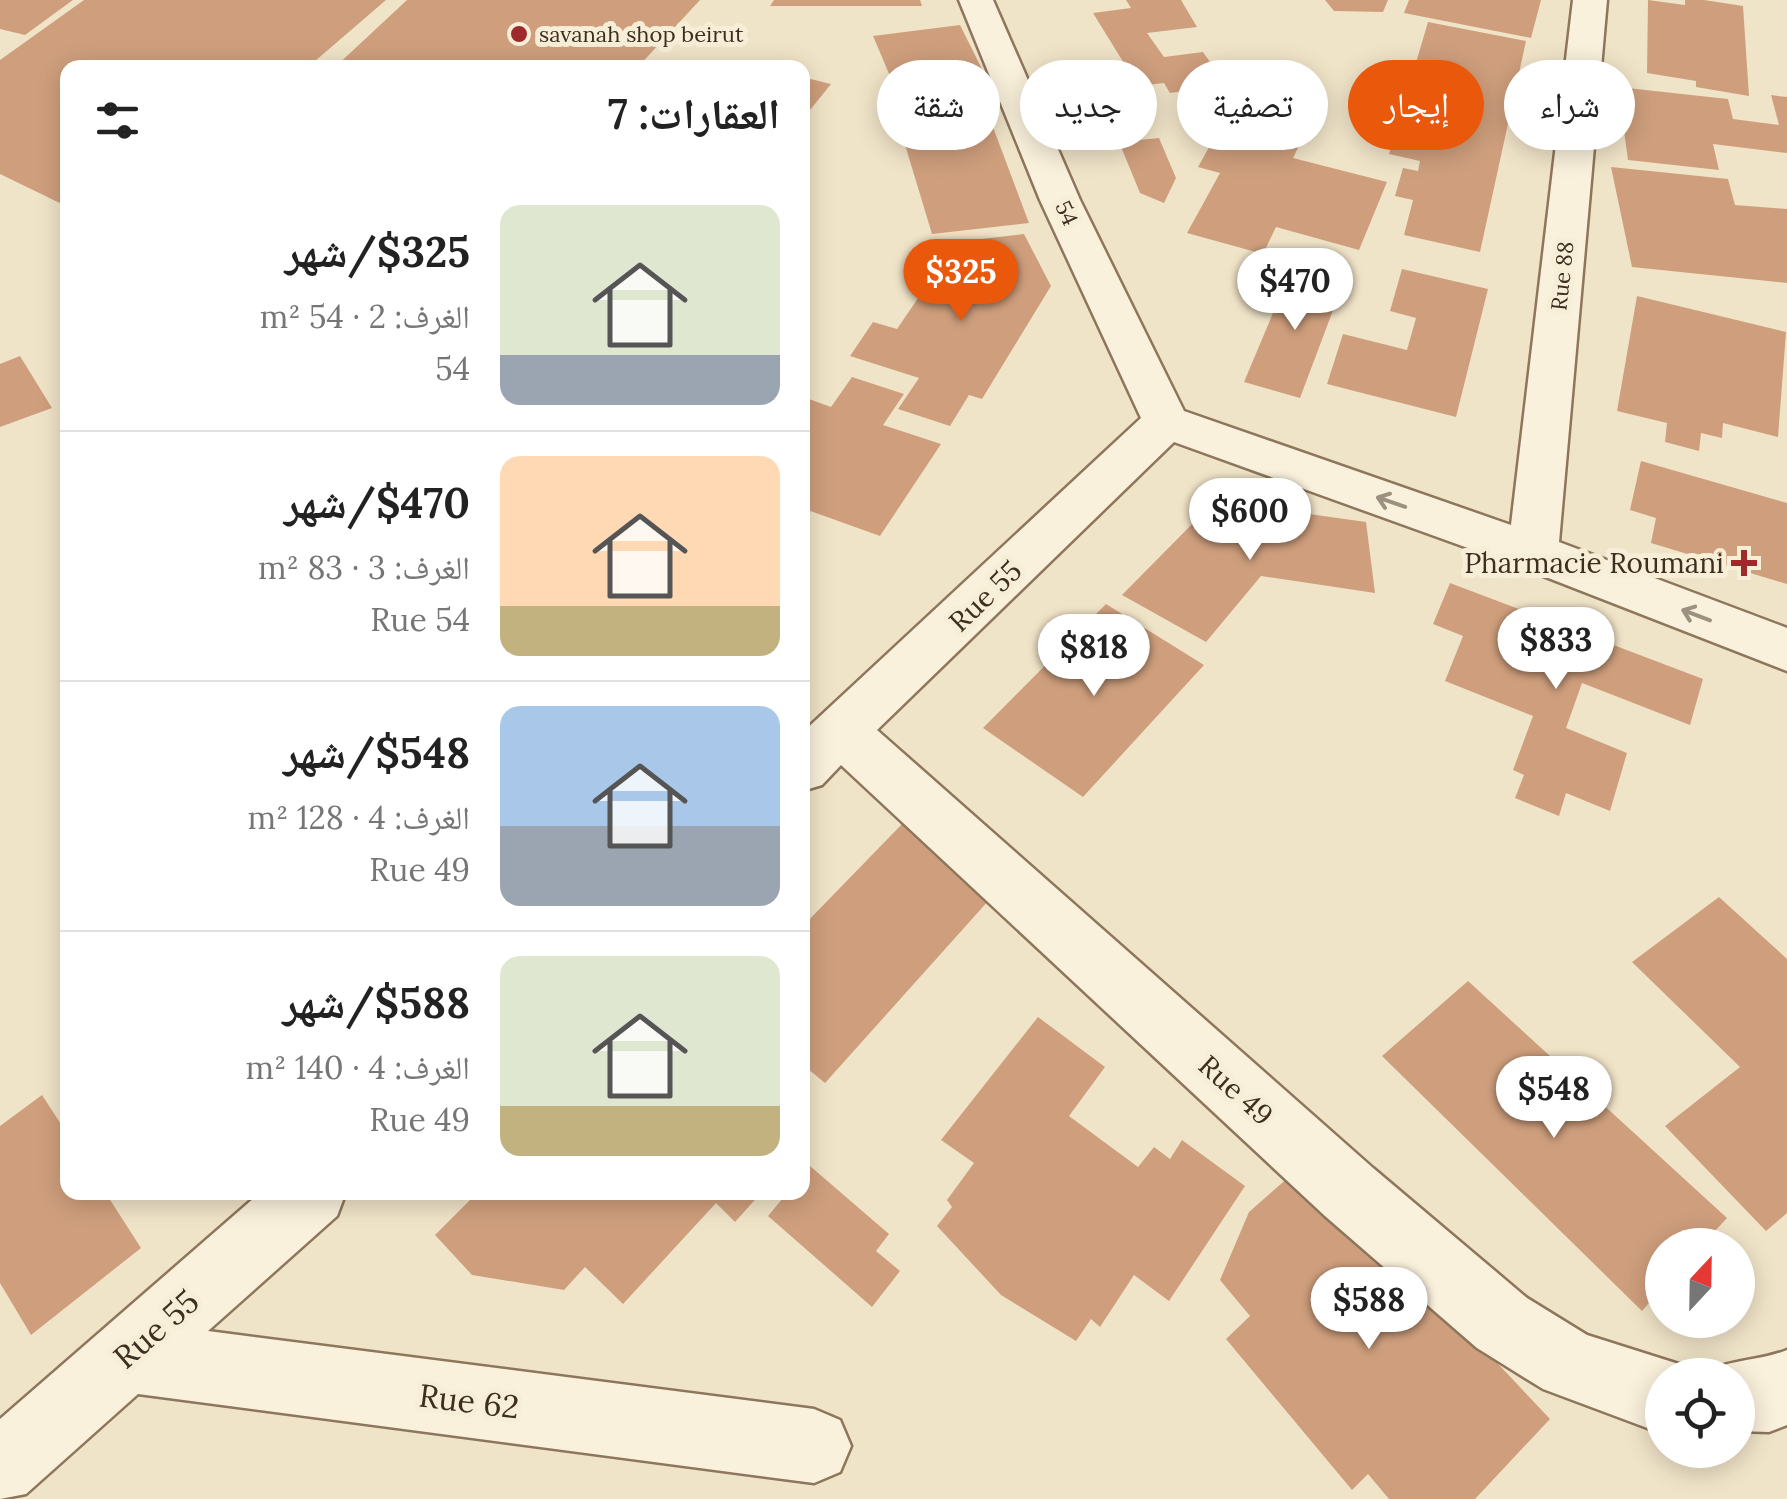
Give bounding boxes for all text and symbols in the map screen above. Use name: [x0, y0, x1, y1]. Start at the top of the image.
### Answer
place label: savanah shop beirut: [539, 20, 744, 48]
marker: savanah shop beirut: [508, 23, 530, 45]
chip: شقة: [877, 60, 1000, 150]
chip: جديد: [1020, 60, 1157, 150]
chip: تصفية: [1177, 60, 1328, 150]
chip: إيجار: [1348, 60, 1484, 150]
chip: شراء: [1504, 60, 1635, 150]
text: العقارات: 7: [608, 87, 780, 141]
icon: filters: [90, 93, 145, 148]
street label: 54: [1049, 196, 1085, 230]
text: $325/شهر: [285, 225, 470, 279]
pin: $325: [902, 239, 1020, 324]
street label: Rue 88: [1544, 240, 1580, 312]
icon: home: [580, 245, 700, 365]
pin: $470: [1236, 248, 1354, 333]
text: $325: [925, 251, 997, 292]
text: $470: [1259, 260, 1331, 301]
text: الغرف: 2 · 54 m²: [260, 296, 470, 337]
text: 54: [435, 348, 470, 389]
text: $470/شهر: [284, 476, 470, 530]
pin: $600: [1191, 478, 1309, 563]
text: $600: [1211, 490, 1289, 531]
one-way arrow: [1377, 492, 1408, 510]
icon: home: [580, 496, 700, 616]
place label: Pharmacie Roumani: [1464, 545, 1724, 581]
text: الغرف: 3 · 83 m²: [258, 547, 470, 588]
marker: Pharmacie Roumani: [1733, 552, 1755, 574]
street label: Rue 55: [941, 553, 1029, 639]
text: Rue 54: [370, 599, 470, 640]
one-way arrow: [1681, 605, 1712, 623]
pin: $833: [1497, 607, 1615, 692]
pin: $818: [1035, 614, 1153, 699]
text: $833: [1520, 619, 1592, 660]
text: $818: [1060, 626, 1128, 667]
text: $548/شهر: [283, 726, 470, 780]
icon: home: [580, 746, 700, 866]
text: الغرف: 4 · 128 m²: [247, 797, 470, 838]
text: Rue 49: [369, 849, 470, 890]
text: $588/شهر: [283, 976, 470, 1030]
icon: home: [580, 996, 700, 1116]
text: الغرف: 4 · 140 m²: [245, 1047, 470, 1088]
street label: Rue 49: [1191, 1047, 1281, 1133]
pin: $548: [1495, 1056, 1613, 1141]
text: $548: [1518, 1068, 1590, 1109]
text: Rue 49: [369, 1099, 470, 1140]
north arrow: [1645, 1228, 1755, 1338]
map controls: [1645, 1228, 1755, 1468]
pin: $588: [1310, 1267, 1428, 1352]
text: $588: [1333, 1279, 1405, 1320]
street label: Rue 55: [105, 1281, 207, 1377]
button: locate: [1645, 1358, 1755, 1468]
street label: Rue 62: [417, 1375, 521, 1427]

